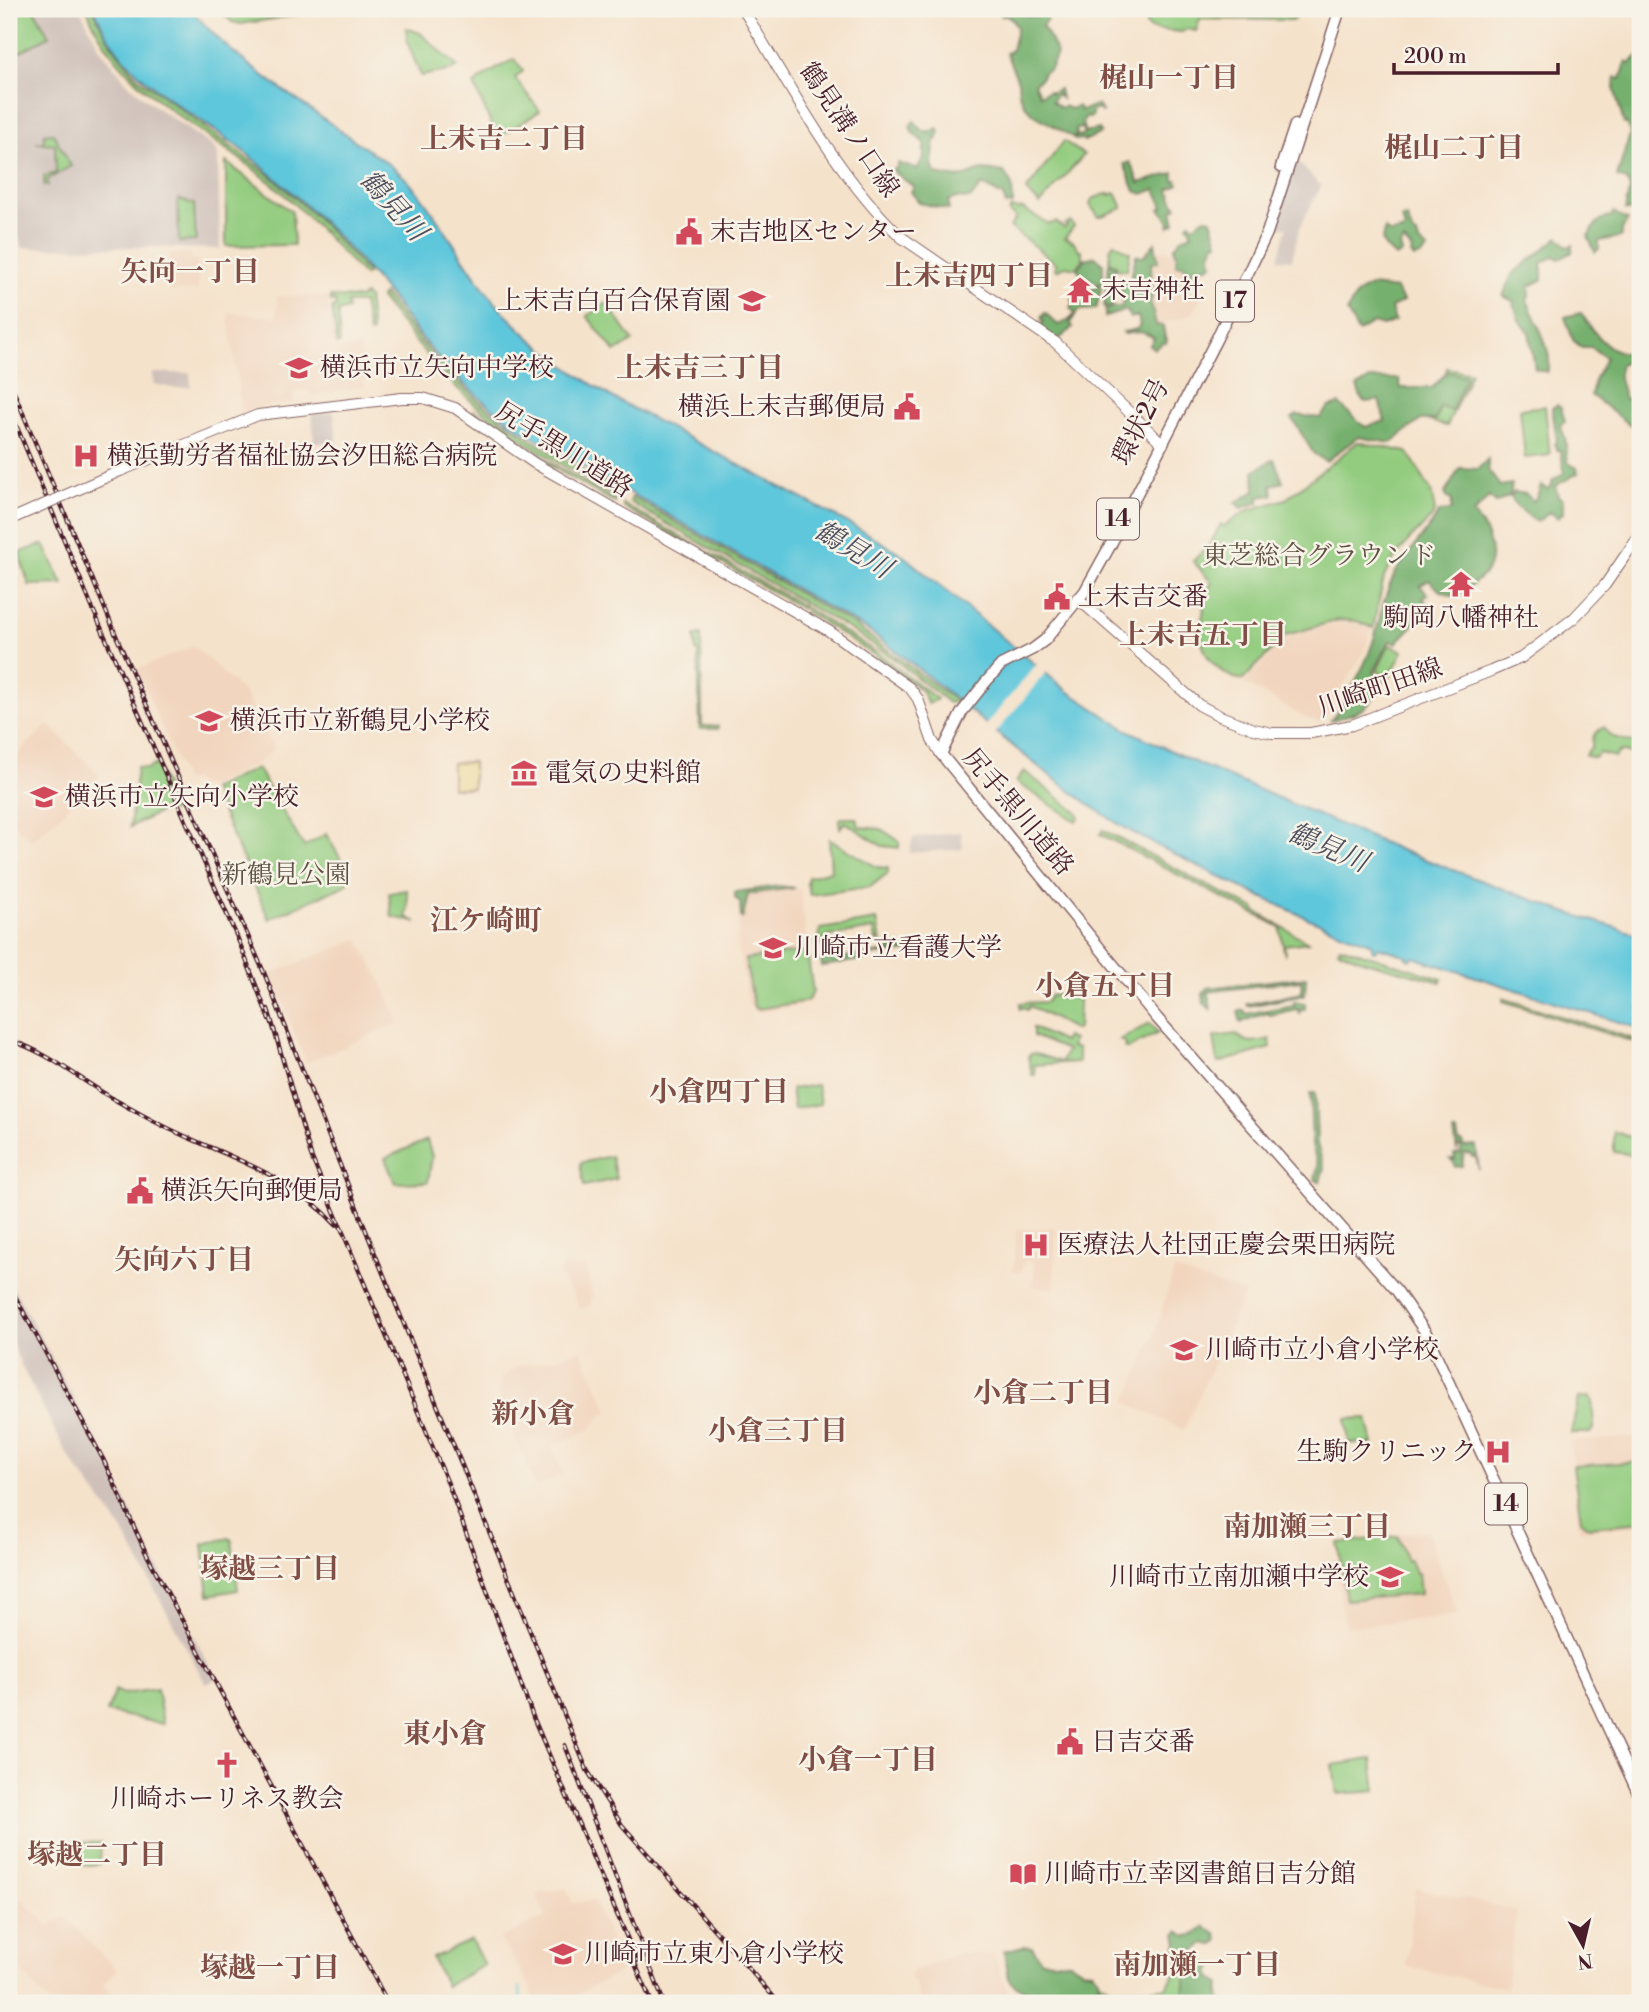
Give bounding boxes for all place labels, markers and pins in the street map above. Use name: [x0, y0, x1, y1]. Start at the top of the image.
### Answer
place label: 末吉地区センター: [710, 216, 917, 248]
public building icon: 末吉地区センター: [674, 217, 704, 247]
place label: 末吉神社: [1101, 274, 1205, 306]
temple icon: 末吉神社: [1065, 275, 1095, 305]
place label: 上末吉白百合保育園: [497, 285, 731, 317]
school or university icon: 上末吉白百合保育園: [737, 286, 767, 316]
place label: 横浜市立矢向中学校: [320, 352, 554, 384]
school or university icon: 横浜市立矢向中学校: [284, 353, 314, 383]
place label: 横浜上末吉郵便局: [678, 391, 886, 423]
public building icon: 横浜上末吉郵便局: [892, 392, 922, 422]
place label: 横浜勤労者福祉協会汐田総合病院: [107, 440, 497, 472]
hospital icon: 横浜勤労者福祉協会汐田総合病院: [71, 441, 101, 471]
temple icon: 駒岡八幡神社: [1446, 569, 1476, 599]
place label: 上末吉交番: [1078, 581, 1208, 613]
public building icon: 上末吉交番: [1042, 582, 1072, 612]
place label: 駒岡八幡神社: [1383, 602, 1539, 634]
place label: 横浜市立新鶴見小学校: [230, 705, 490, 737]
school or university icon: 横浜市立新鶴見小学校: [194, 706, 224, 736]
place label: 電気の史料館: [545, 757, 701, 789]
museum icon: 電気の史料館: [509, 758, 539, 788]
place label: 横浜市立矢向小学校: [65, 781, 299, 813]
school or university icon: 横浜市立矢向小学校: [29, 782, 59, 812]
place label: 川崎市立看護大学: [794, 932, 1002, 964]
school or university icon: 川崎市立看護大学: [758, 933, 788, 963]
place label: 横浜矢向郵便局: [161, 1175, 343, 1207]
public building icon: 横浜矢向郵便局: [125, 1176, 155, 1206]
place label: 医療法人社団正慶会栗田病院: [1057, 1229, 1395, 1261]
hospital icon: 医療法人社団正慶会栗田病院: [1021, 1230, 1051, 1260]
place label: 川崎市立小倉小学校: [1205, 1334, 1439, 1366]
school or university icon: 川崎市立小倉小学校: [1169, 1335, 1199, 1365]
place label: 生駒クリニック: [1297, 1436, 1477, 1468]
hospital icon: 生駒クリニック: [1483, 1437, 1513, 1467]
place label: 川崎市立南加瀬中学校: [1109, 1561, 1369, 1593]
school or university icon: 川崎市立南加瀬中学校: [1375, 1562, 1405, 1592]
place label: 日吉交番: [1091, 1726, 1195, 1758]
public building icon: 日吉交番: [1055, 1727, 1085, 1757]
church icon: 川崎ホーリネス教会: [212, 1750, 242, 1780]
place label: 川崎ホーリネス教会: [110, 1783, 344, 1815]
place label: 川崎市立幸図書館日吉分館: [1044, 1858, 1356, 1890]
library icon: 川崎市立幸図書館日吉分館: [1008, 1859, 1038, 1889]
place label: 川崎市立東小倉小学校: [584, 1938, 844, 1970]
school or university icon: 川崎市立東小倉小学校: [548, 1939, 578, 1969]

